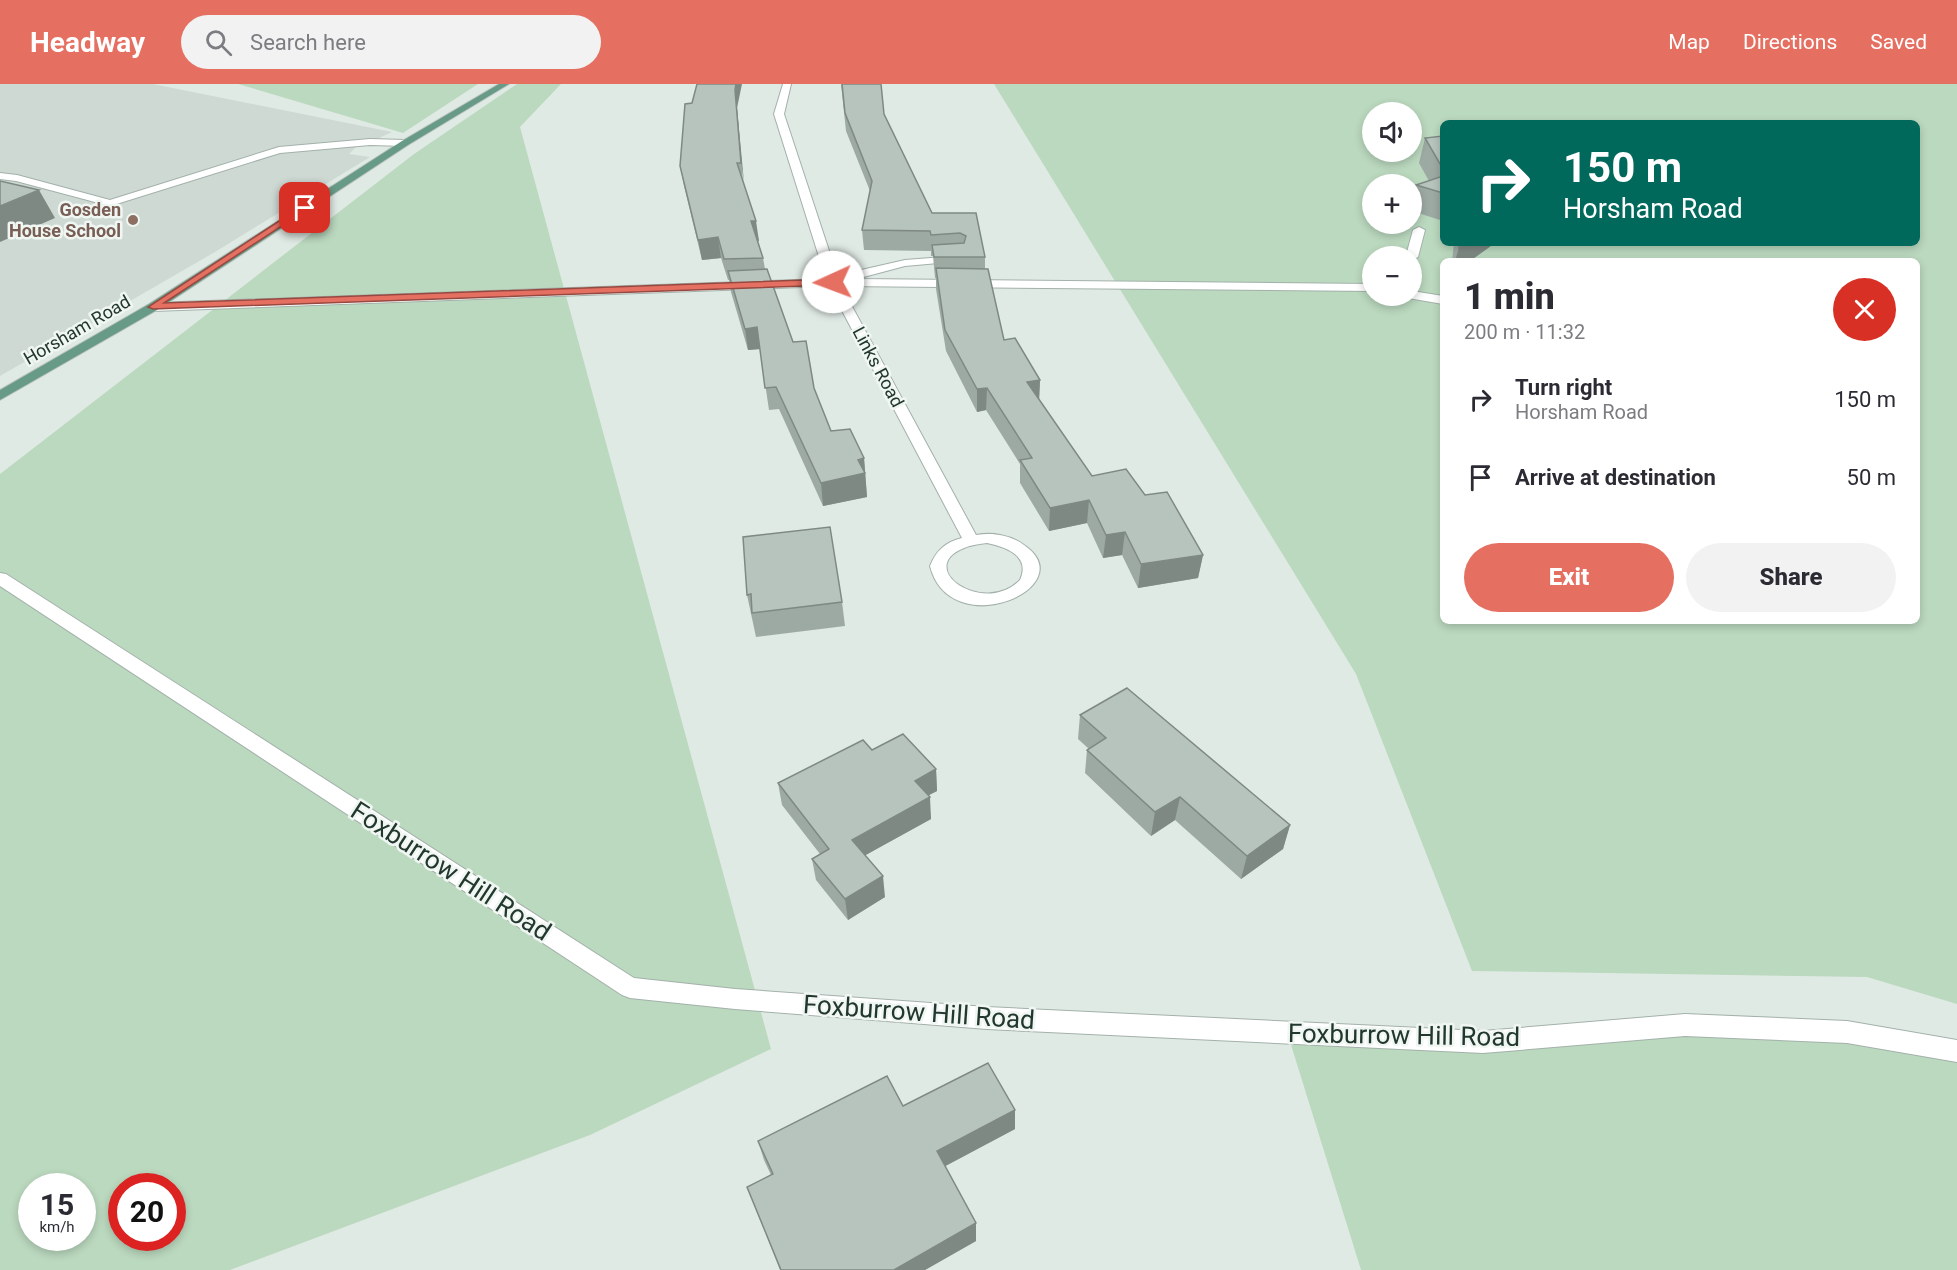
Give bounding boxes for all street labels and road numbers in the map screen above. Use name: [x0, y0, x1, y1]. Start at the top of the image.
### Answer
street label: Horsham Road: [20, 291, 134, 369]
street label: Links Road: [848, 323, 908, 411]
street label: Foxburrow Hill Road: [345, 795, 557, 947]
street label: Foxburrow Hill Road: [802, 989, 1036, 1035]
street label: Foxburrow Hill Road: [1288, 1018, 1520, 1052]

